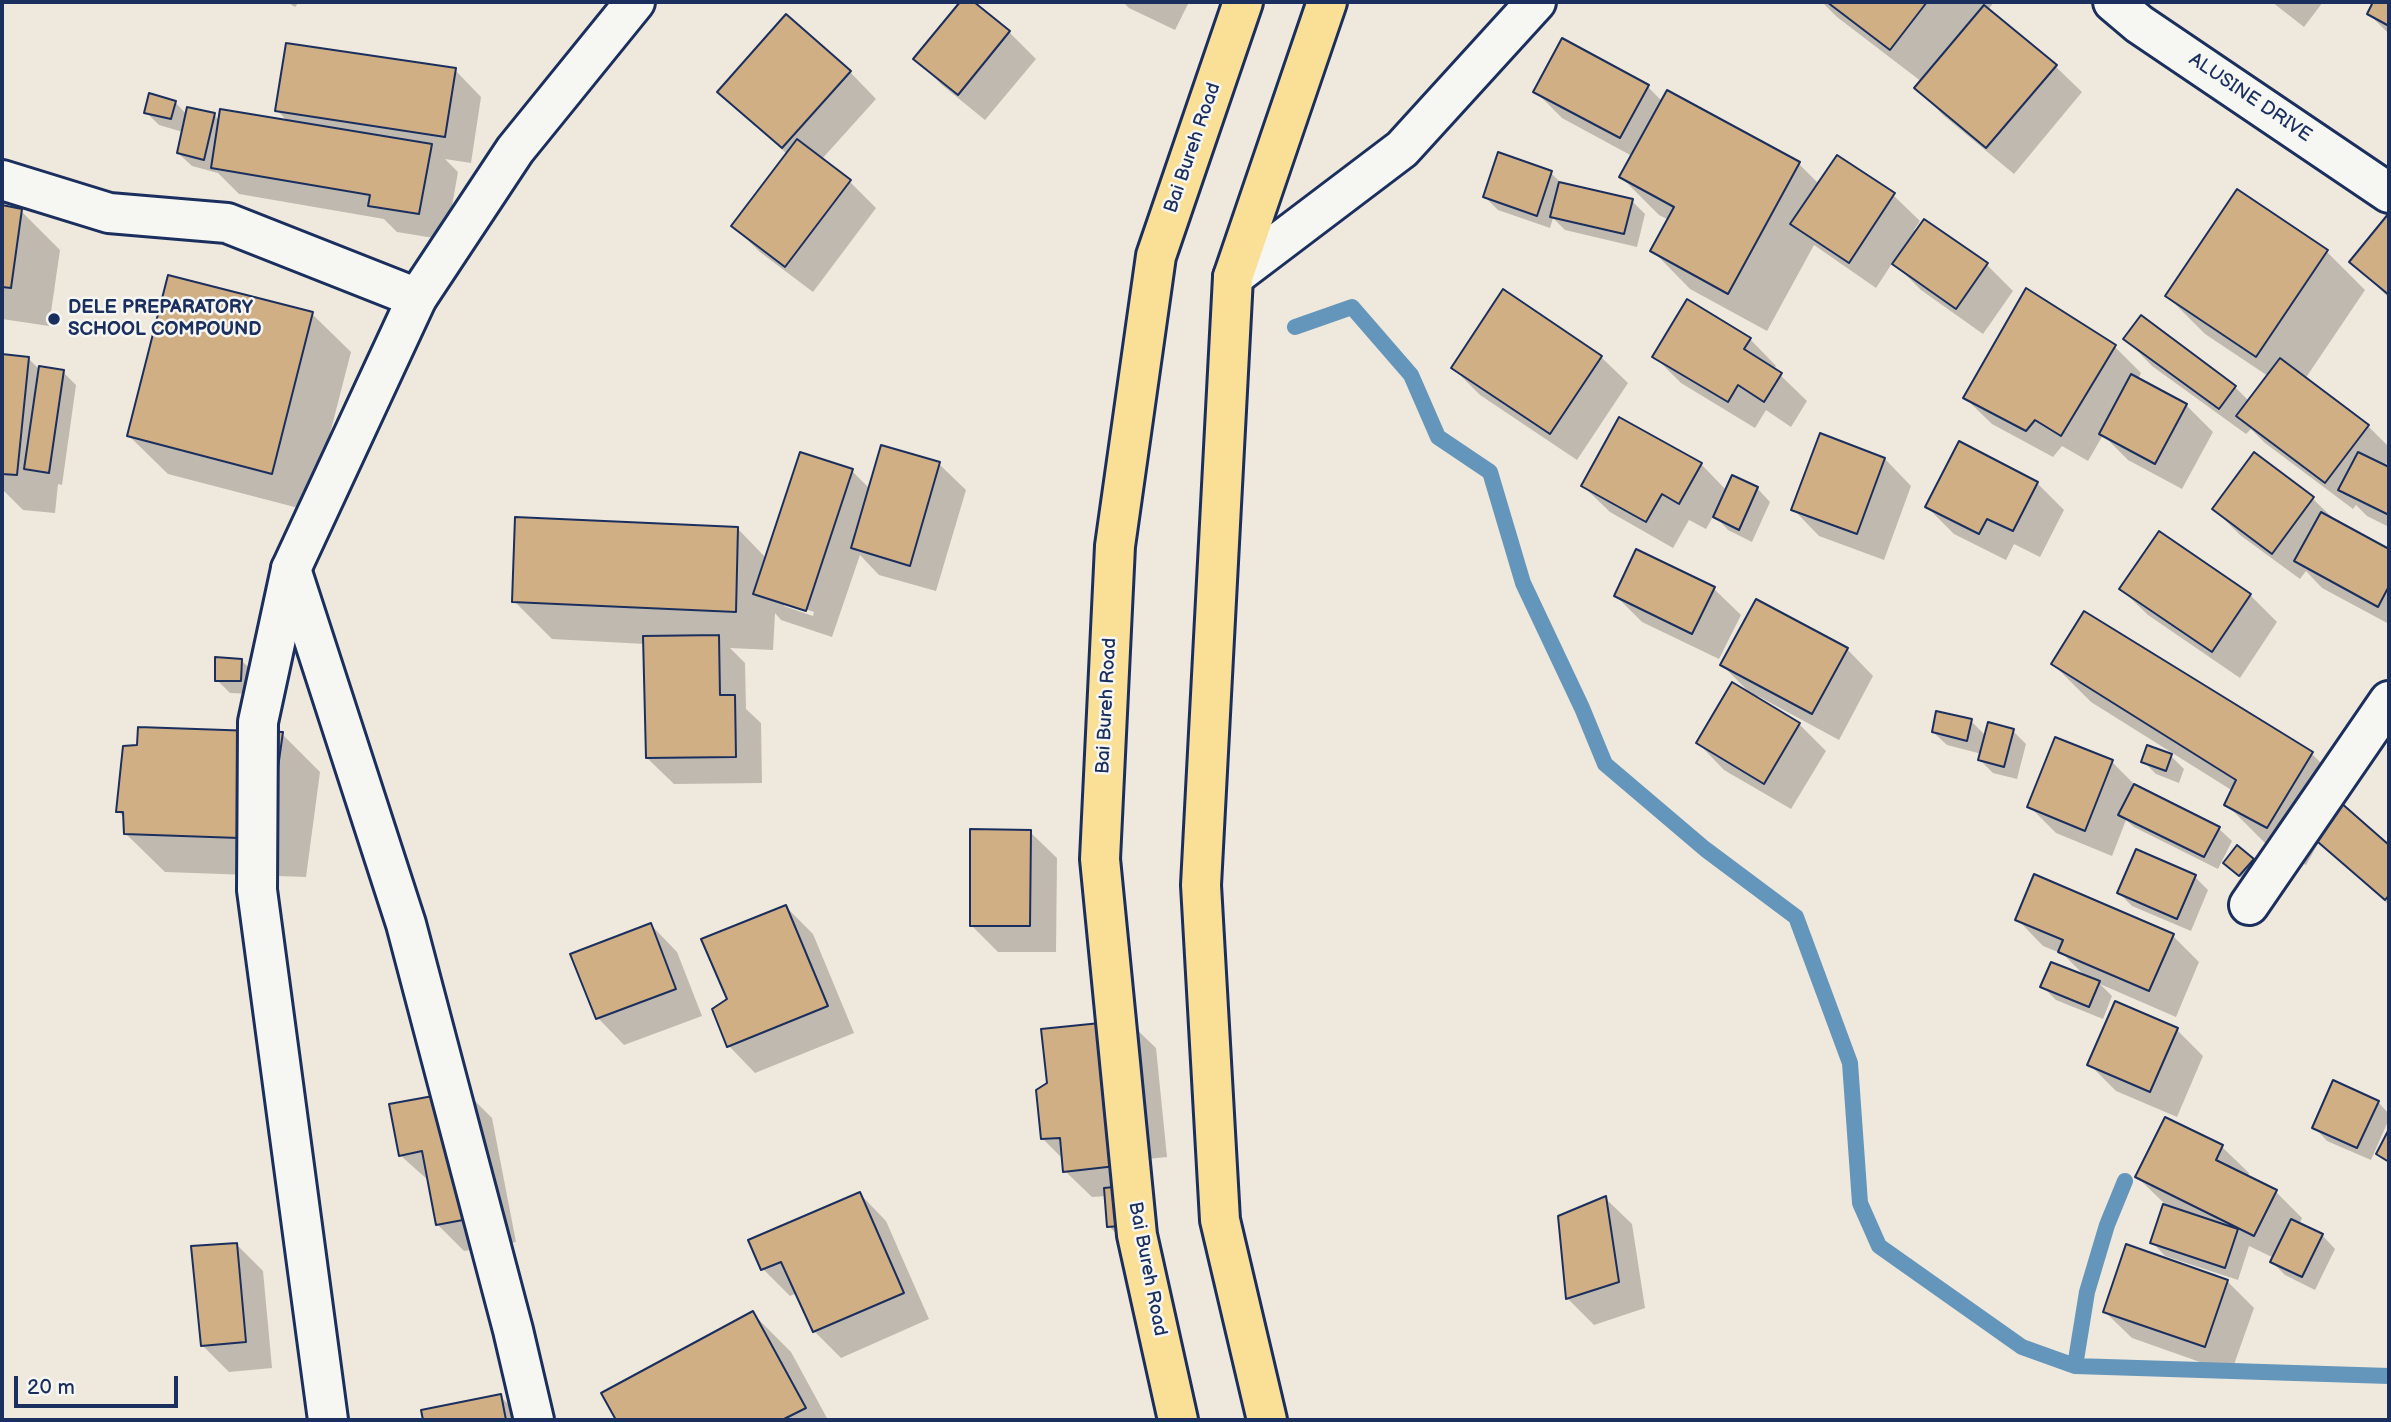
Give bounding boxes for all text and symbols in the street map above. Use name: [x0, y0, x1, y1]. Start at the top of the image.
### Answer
street label: ALUSINE DRIVE: [2184, 48, 2316, 148]
street label: Bai Bureh Road: [1160, 80, 1226, 216]
place label: DELE PREPARATORY SCHOOL COMPOUND: [68, 297, 262, 341]
marker: DELE PREPARATORY SCHOOL COMPOUND: [46, 311, 62, 327]
street label: Bai Bureh Road: [1092, 637, 1122, 775]
street label: Bai Bureh Road: [1123, 1200, 1171, 1338]
scale bar: [18, 1362, 182, 1406]
text: 20 m: [27, 1375, 75, 1400]

